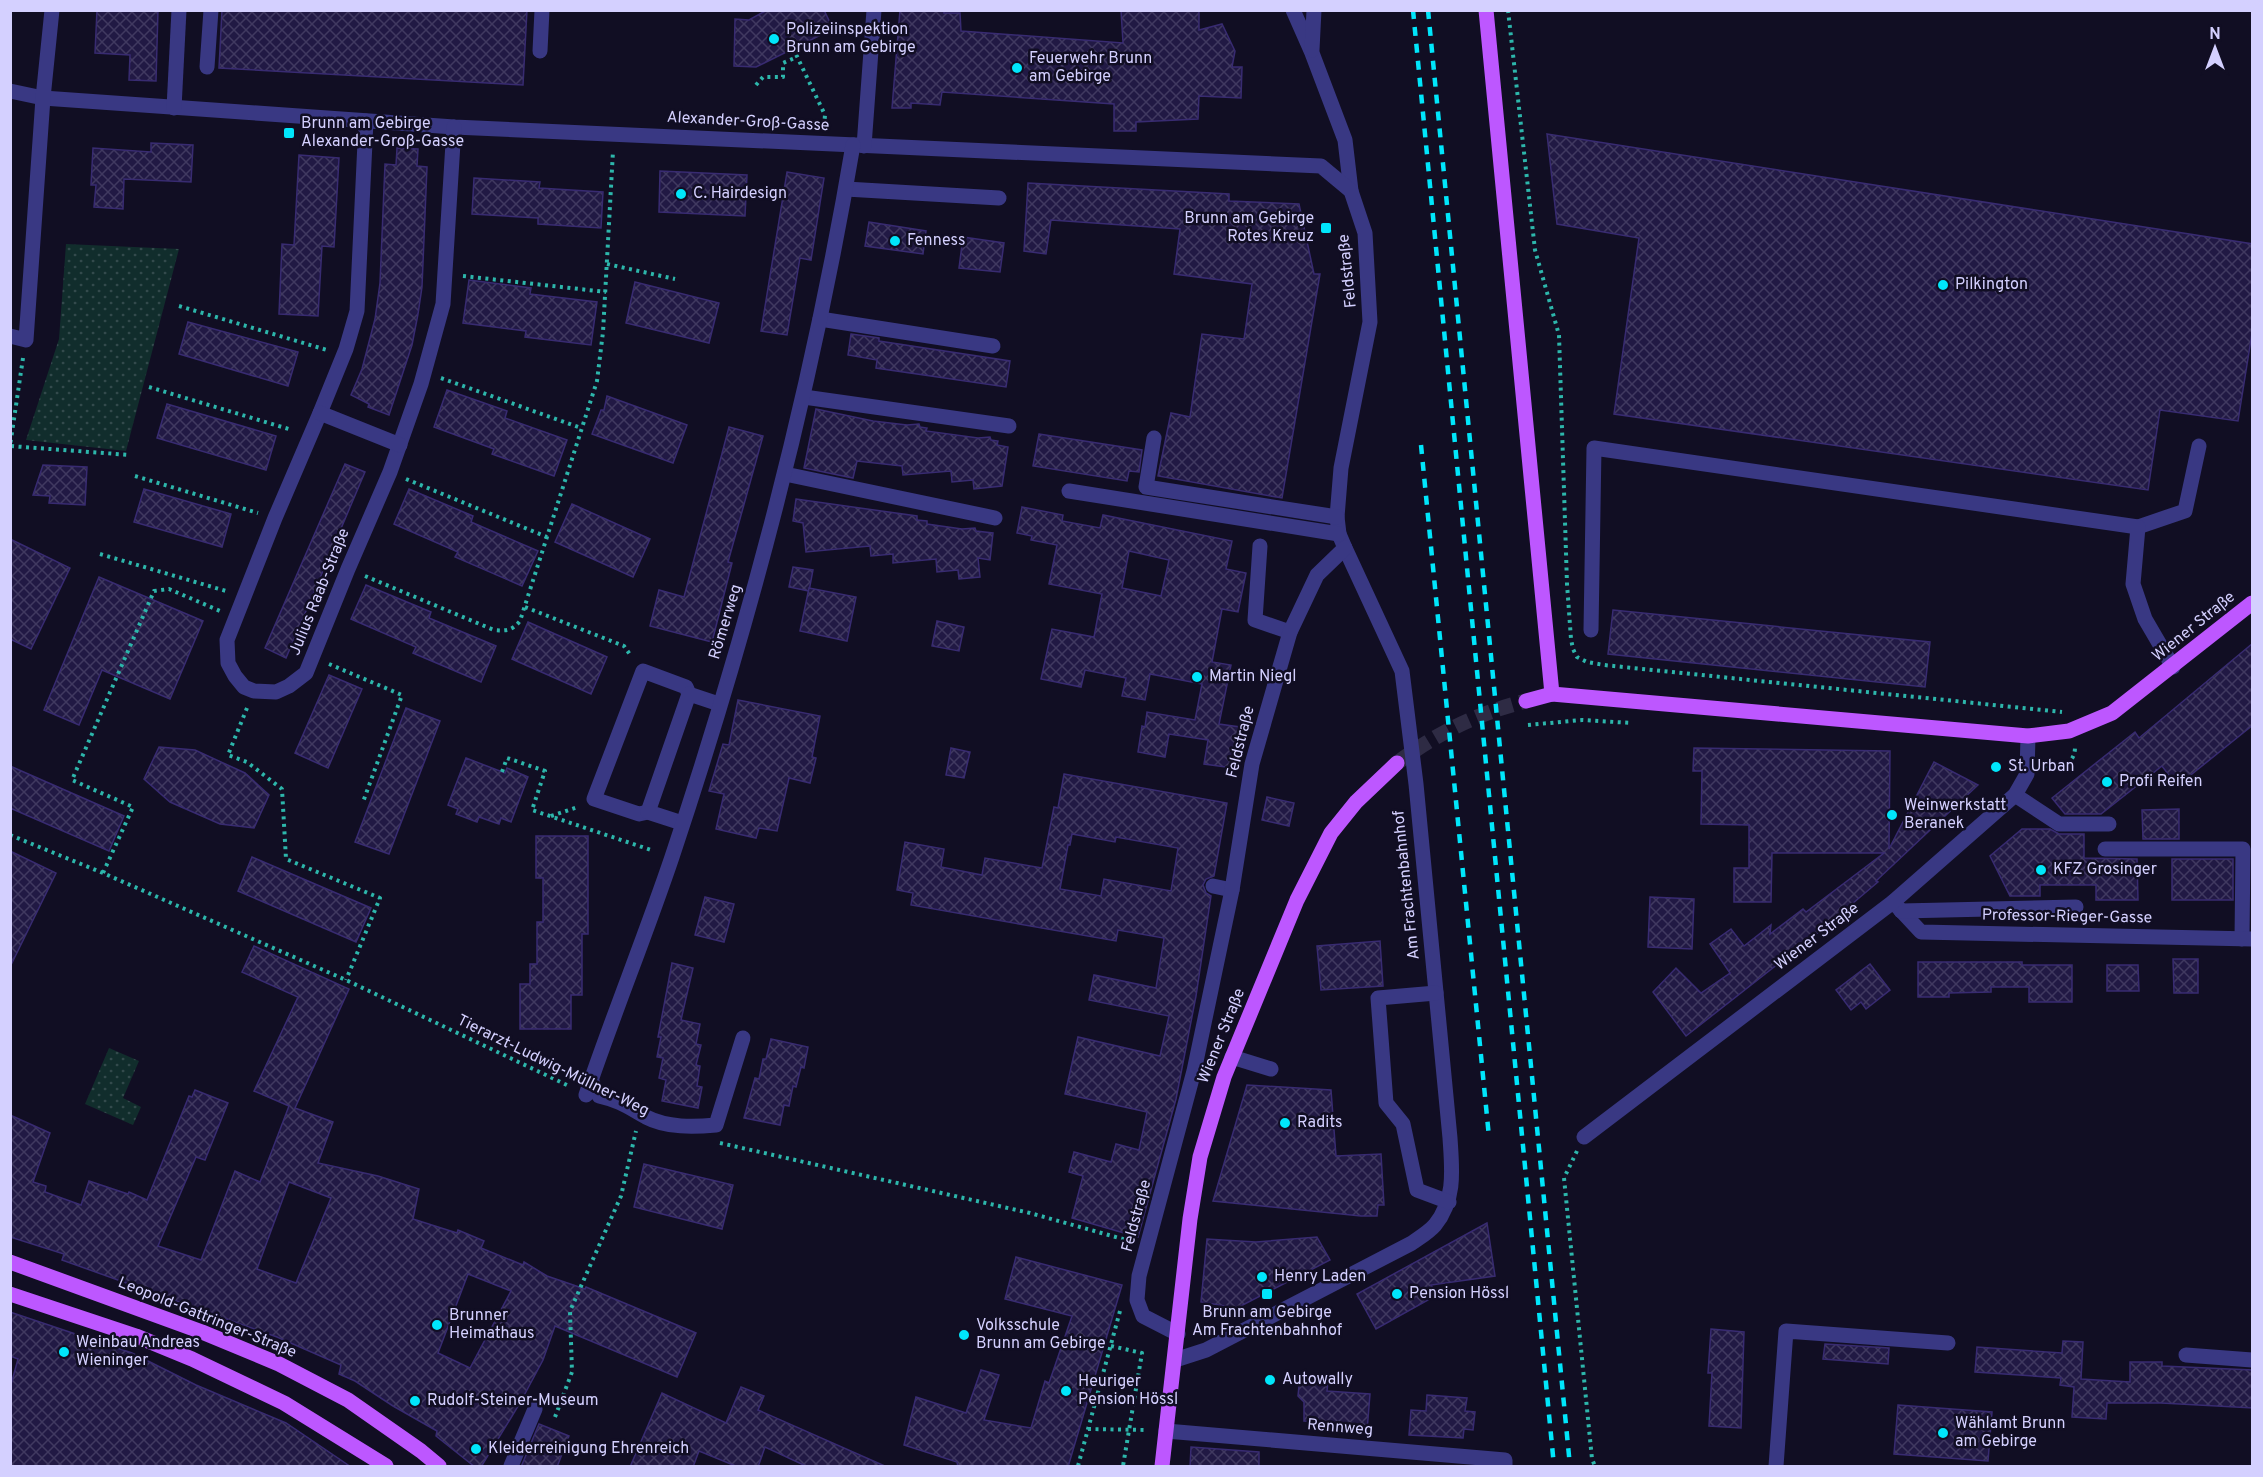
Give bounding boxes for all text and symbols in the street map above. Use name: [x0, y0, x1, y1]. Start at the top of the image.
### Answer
north arrow: [2185, 18, 2245, 78]
place label: Polizeiinspektion Brunn am Gebirge: [786, 20, 916, 58]
text: N: [2209, 25, 2221, 45]
marker: Polizeiinspektion Brunn am Gebirge: [767, 32, 781, 46]
place label: Feuerwehr Brunn am Gebirge: [1029, 49, 1152, 87]
marker: Feuerwehr Brunn am Gebirge: [1010, 61, 1024, 75]
street label: Alexander-Groß-Gasse: [666, 108, 830, 136]
place label: Brunn am Gebirge Alexander-Groß-Gasse: [301, 114, 464, 152]
marker: Brunn am Gebirge Alexander-Groß-Gasse: [282, 126, 296, 140]
place label: C. Hairdesign: [693, 184, 787, 204]
marker: C. Hairdesign: [674, 187, 688, 201]
place label: Brunn am Gebirge Rotes Kreuz: [1184, 209, 1314, 247]
marker: Brunn am Gebirge Rotes Kreuz: [1319, 221, 1333, 235]
place label: Fenness: [907, 231, 965, 251]
street label: Feldstraße: [1334, 233, 1362, 309]
marker: Fenness: [888, 234, 902, 248]
place label: Pilkington: [1955, 275, 2028, 295]
marker: Pilkington: [1936, 278, 1950, 292]
street label: Julius Raab-Straße: [285, 525, 355, 659]
street label: Römerweg: [705, 582, 747, 662]
street label: Wiener Straße: [2149, 587, 2239, 667]
place label: Martin Niegl: [1209, 667, 1297, 687]
marker: Martin Niegl: [1190, 670, 1204, 684]
street label: Feldstraße: [1222, 704, 1260, 780]
place label: St. Urban: [2008, 757, 2075, 777]
marker: St. Urban: [1989, 760, 2003, 774]
place label: Profi Reifen: [2119, 772, 2202, 792]
marker: Profi Reifen: [2100, 775, 2114, 789]
place label: Weinwerkstatt Beranek: [1904, 796, 2006, 834]
marker: Weinwerkstatt Beranek: [1885, 808, 1899, 822]
street label: Am Frachtenbahnhof: [1389, 809, 1425, 961]
place label: KFZ Grosinger: [2053, 860, 2157, 880]
marker: KFZ Grosinger: [2034, 863, 2048, 877]
street label: Wiener Straße: [1771, 899, 1863, 975]
street label: Professor-Rieger-Gasse: [1982, 906, 2152, 928]
street label: Wiener Straße: [1194, 985, 1250, 1087]
street label: Tierarzt-Ludwig-Müllner-Weg: [454, 1011, 652, 1121]
place label: Radits: [1297, 1113, 1343, 1133]
marker: Radits: [1278, 1116, 1292, 1130]
street label: Feldstraße: [1118, 1178, 1156, 1254]
place label: Henry Laden: [1274, 1267, 1366, 1287]
marker: Henry Laden: [1255, 1270, 1269, 1284]
street label: Leopold-Gattringer-Straße: [115, 1273, 299, 1363]
place label: Pension Hössl: [1409, 1284, 1509, 1304]
marker: Brunn am Gebirge Am Frachtenbahnhof: [1260, 1287, 1274, 1301]
marker: Pension Hössl: [1390, 1287, 1404, 1301]
place label: Brunn am Gebirge Am Frachtenbahnhof: [1192, 1303, 1343, 1341]
place label: Brunner Heimathaus: [449, 1306, 534, 1344]
place label: Volksschule Brunn am Gebirge: [976, 1316, 1106, 1354]
marker: Brunner Heimathaus: [430, 1318, 444, 1332]
marker: Volksschule Brunn am Gebirge: [957, 1328, 971, 1342]
place label: Weinbau Andreas Wieninger: [76, 1333, 200, 1371]
marker: Weinbau Andreas Wieninger: [57, 1345, 71, 1359]
place label: Autowally: [1282, 1370, 1353, 1390]
place label: Heuriger Pension Hössl: [1078, 1372, 1178, 1410]
marker: Autowally: [1263, 1373, 1277, 1387]
marker: Heuriger Pension Hössl: [1059, 1384, 1073, 1398]
place label: Rudolf-Steiner-Museum: [427, 1391, 599, 1411]
marker: Rudolf-Steiner-Museum: [408, 1394, 422, 1408]
place label: Wählamt Brunn am Gebirge: [1955, 1414, 2065, 1452]
street label: Rennweg: [1306, 1415, 1374, 1441]
marker: Wählamt Brunn am Gebirge: [1936, 1426, 1950, 1440]
place label: Kleiderreinigung Ehrenreich: [488, 1439, 689, 1459]
marker: Kleiderreinigung Ehrenreich: [469, 1442, 483, 1456]

